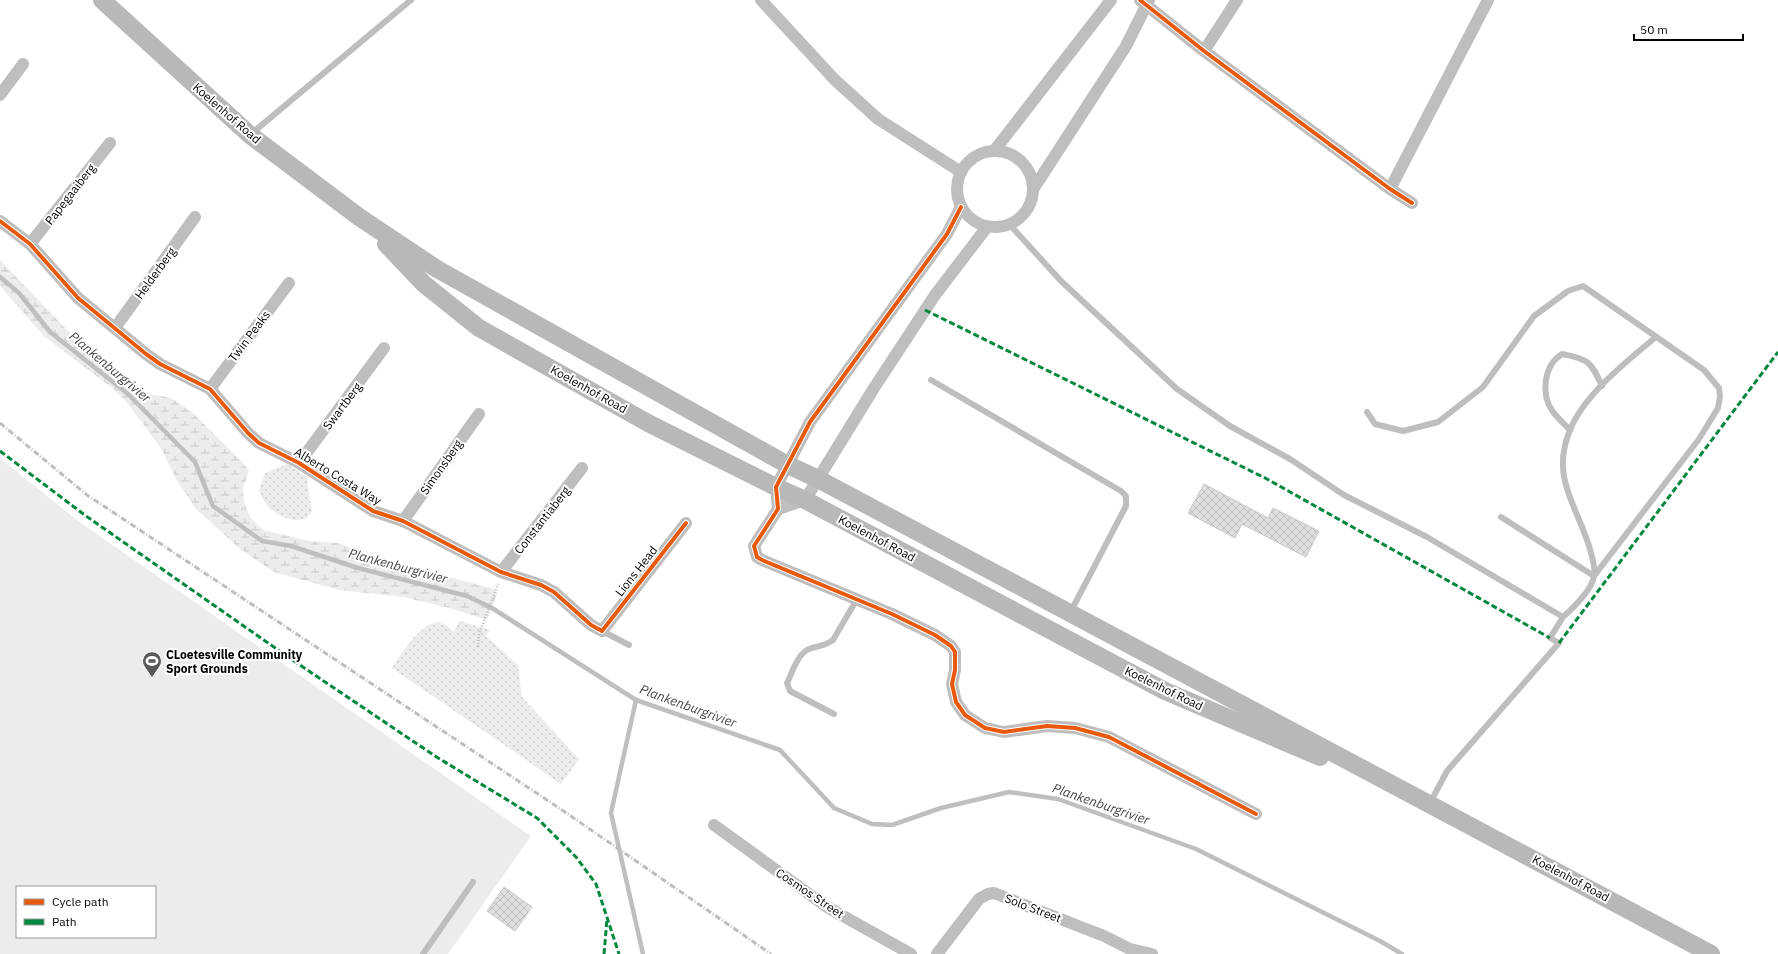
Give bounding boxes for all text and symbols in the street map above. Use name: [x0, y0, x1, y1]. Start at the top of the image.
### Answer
scale bar: [1634, 16, 1743, 42]
text: 50 m: [1640, 22, 1668, 37]
street label: Koelenhof Road: [190, 79, 264, 147]
street label: Papegaaiberg: [42, 160, 99, 227]
street label: Helderberg: [131, 244, 179, 302]
street label: Twin Peaks: [225, 307, 273, 365]
water label: Plankenburgrivier: [66, 328, 155, 407]
street label: Koelenhof Road: [548, 362, 630, 416]
street label: Swartberg: [319, 379, 365, 433]
street label: Simonsberg: [417, 436, 466, 497]
street label: Alberto Costa Way: [292, 444, 384, 508]
street label: Constantiaberg: [511, 483, 574, 557]
street label: Koelenhof Road: [836, 511, 918, 565]
street label: Lions Head: [612, 543, 660, 599]
water label: Plankenburgrivier: [347, 545, 450, 588]
place label: CLoetesville Community Sport Grounds: [166, 647, 303, 676]
sports icon: CLoetesville Community Sport Grounds: [141, 650, 163, 678]
street label: Koelenhof Road: [1122, 663, 1206, 713]
water label: Plankenburgrivier: [637, 681, 740, 732]
water label: Plankenburgrivier: [1050, 779, 1153, 829]
street label: Koelenhof Road: [1530, 851, 1612, 905]
street label: Cosmos Street: [773, 865, 847, 921]
legend: [16, 886, 156, 938]
street label: Solo Street: [1003, 890, 1063, 926]
text: Cycle path: [52, 894, 109, 909]
text: Path: [52, 914, 77, 929]

